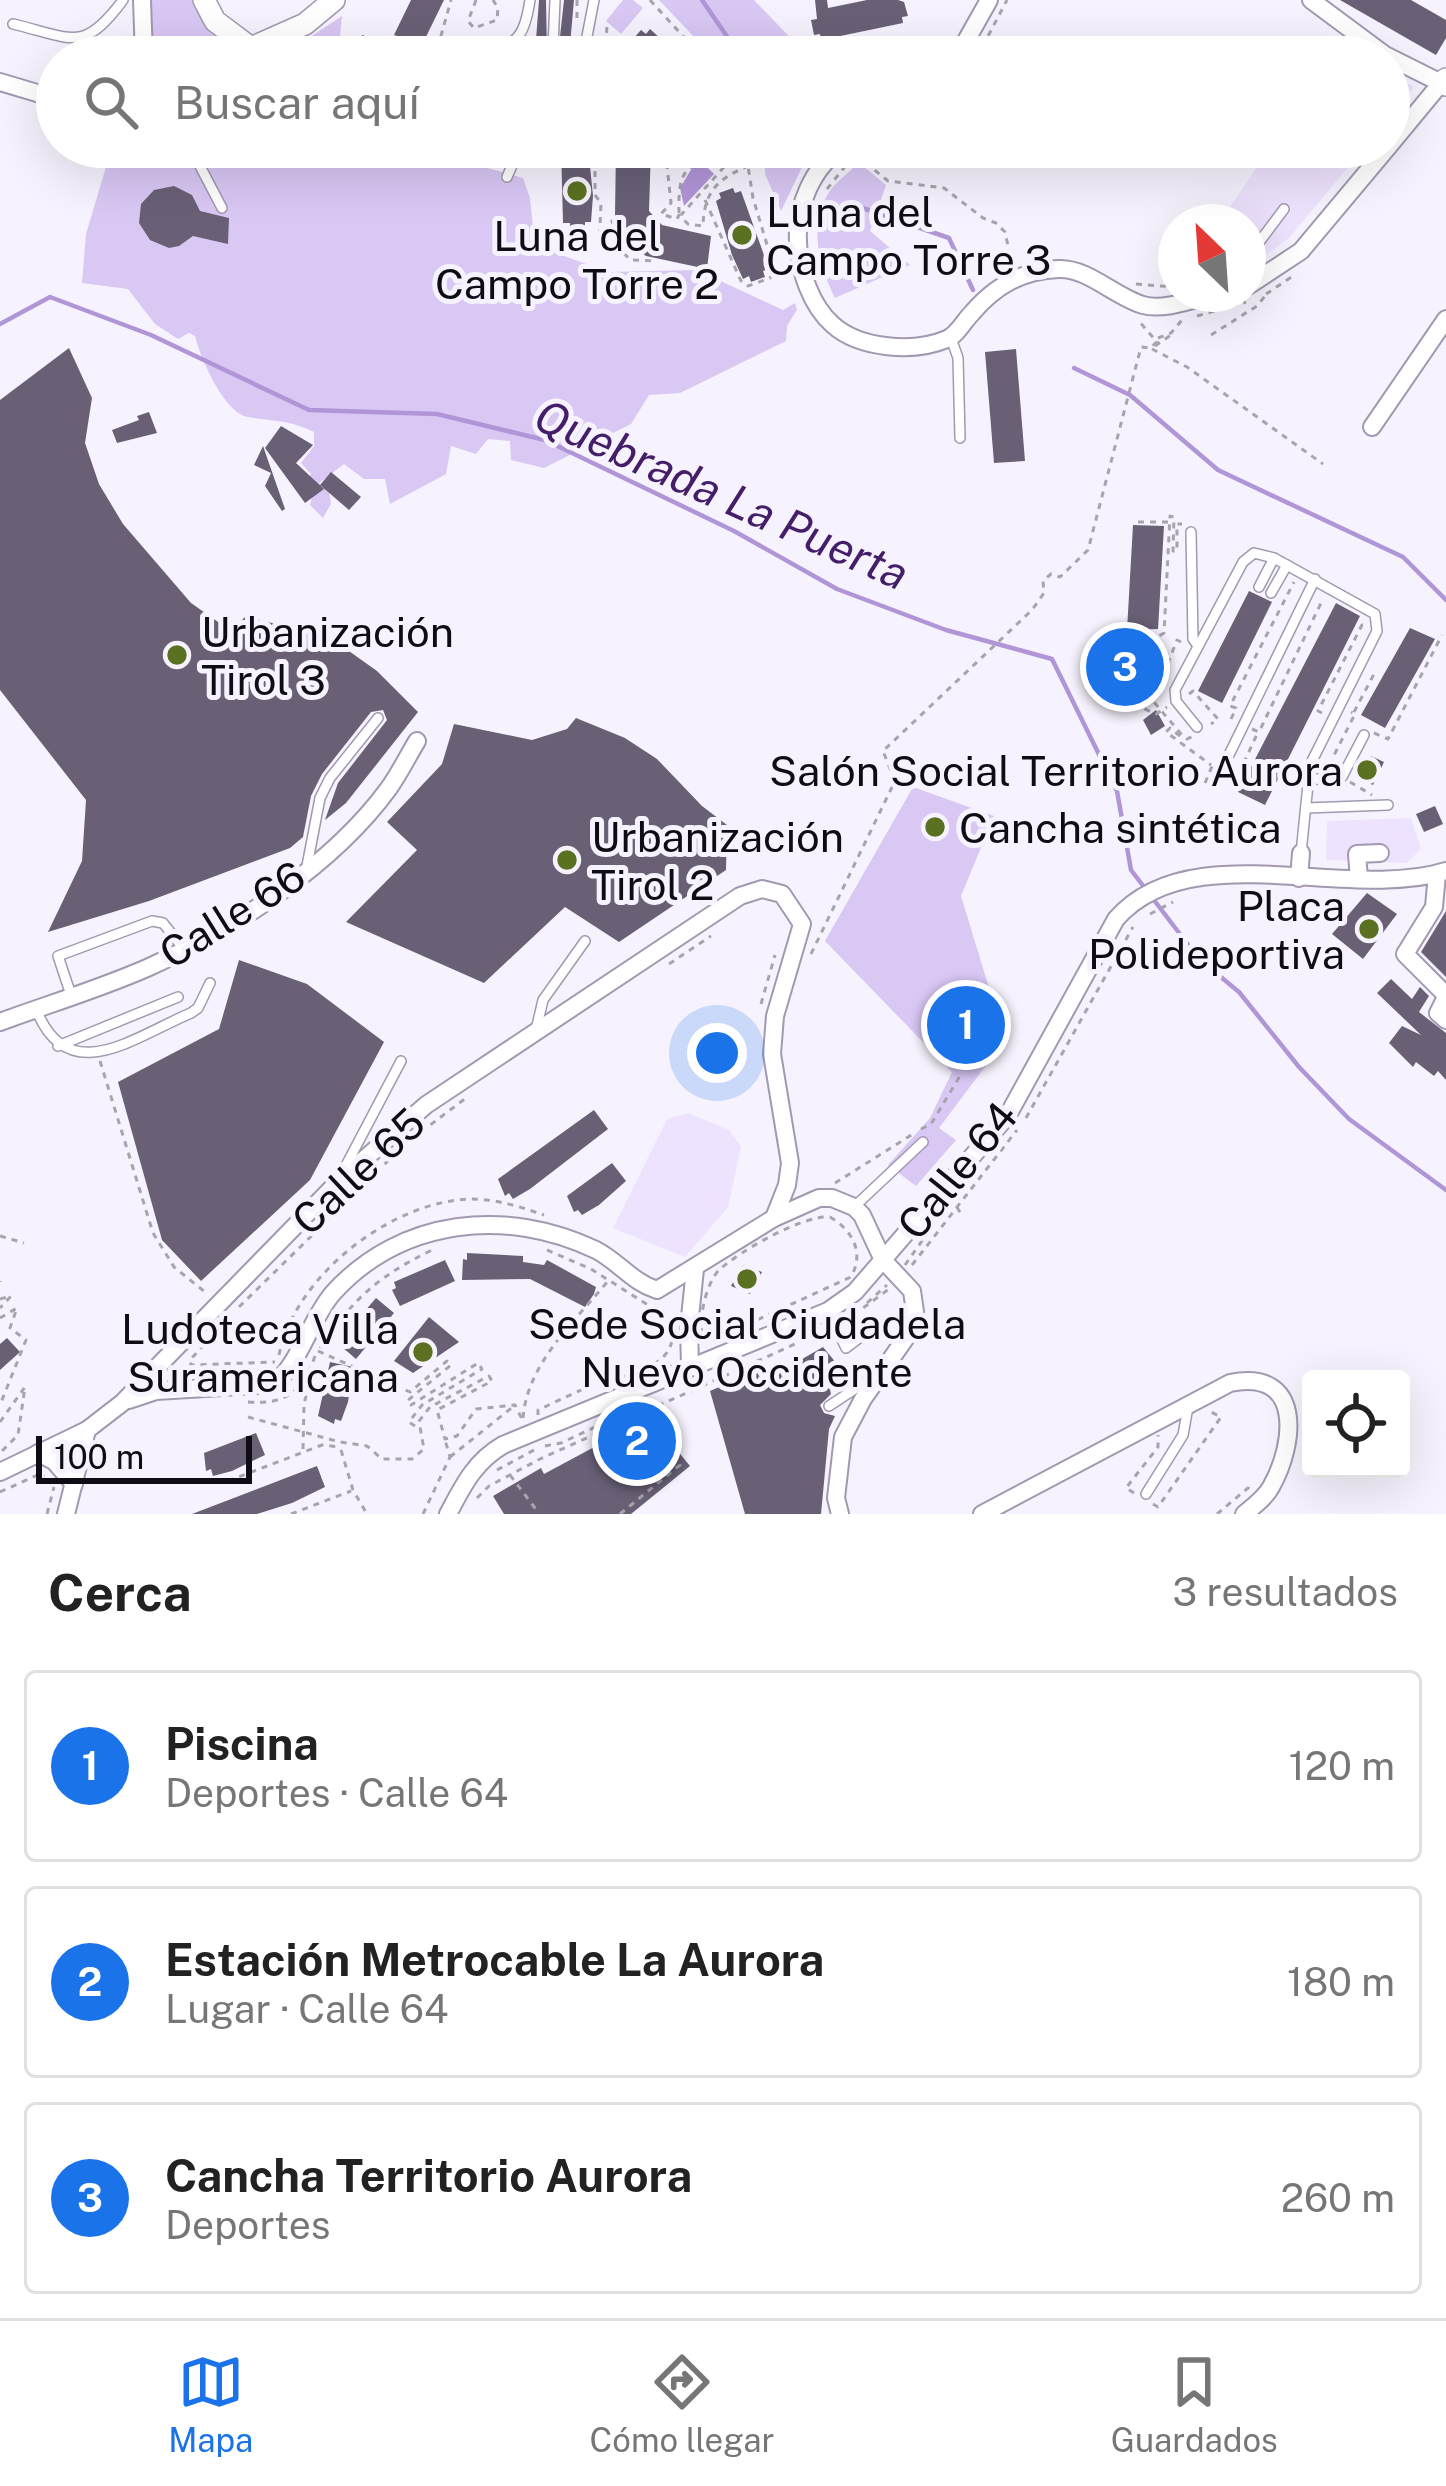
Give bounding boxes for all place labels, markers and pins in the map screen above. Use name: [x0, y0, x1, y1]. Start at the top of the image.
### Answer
marker: Luna del Campo Torre 2: [564, 178, 590, 204]
place label: Luna del Campo Torre 3: [766, 187, 1051, 284]
place label: Luna del Campo Torre 2: [435, 211, 719, 308]
marker: Luna del Campo Torre 3: [729, 222, 755, 248]
place label: Urbanización Tirol 3: [201, 607, 454, 704]
pin: 3: [1086, 622, 1164, 712]
marker: Urbanización Tirol 3: [164, 642, 190, 668]
place label: Salón Social Territorio Aurora: [769, 746, 1343, 795]
marker: Salón Social Territorio Aurora: [1354, 757, 1380, 783]
place label: Cancha sintética: [959, 803, 1282, 852]
place label: Urbanización Tirol 2: [591, 812, 844, 909]
marker: Cancha sintética: [922, 814, 948, 840]
marker: Urbanización Tirol 2: [554, 847, 580, 873]
place label: Placa Polideportiva: [1088, 881, 1345, 978]
marker: Placa Polideportiva: [1356, 916, 1382, 942]
pin: 1: [927, 980, 1005, 1070]
marker: Sede Social Ciudadela Nuevo Occidente: [734, 1266, 760, 1292]
place label: Sede Social Ciudadela Nuevo Occidente: [528, 1299, 966, 1396]
place label: Ludoteca Villa Suramericana: [121, 1304, 399, 1401]
marker: Ludoteca Villa Suramericana: [410, 1339, 436, 1365]
pin: 2: [598, 1396, 676, 1486]

